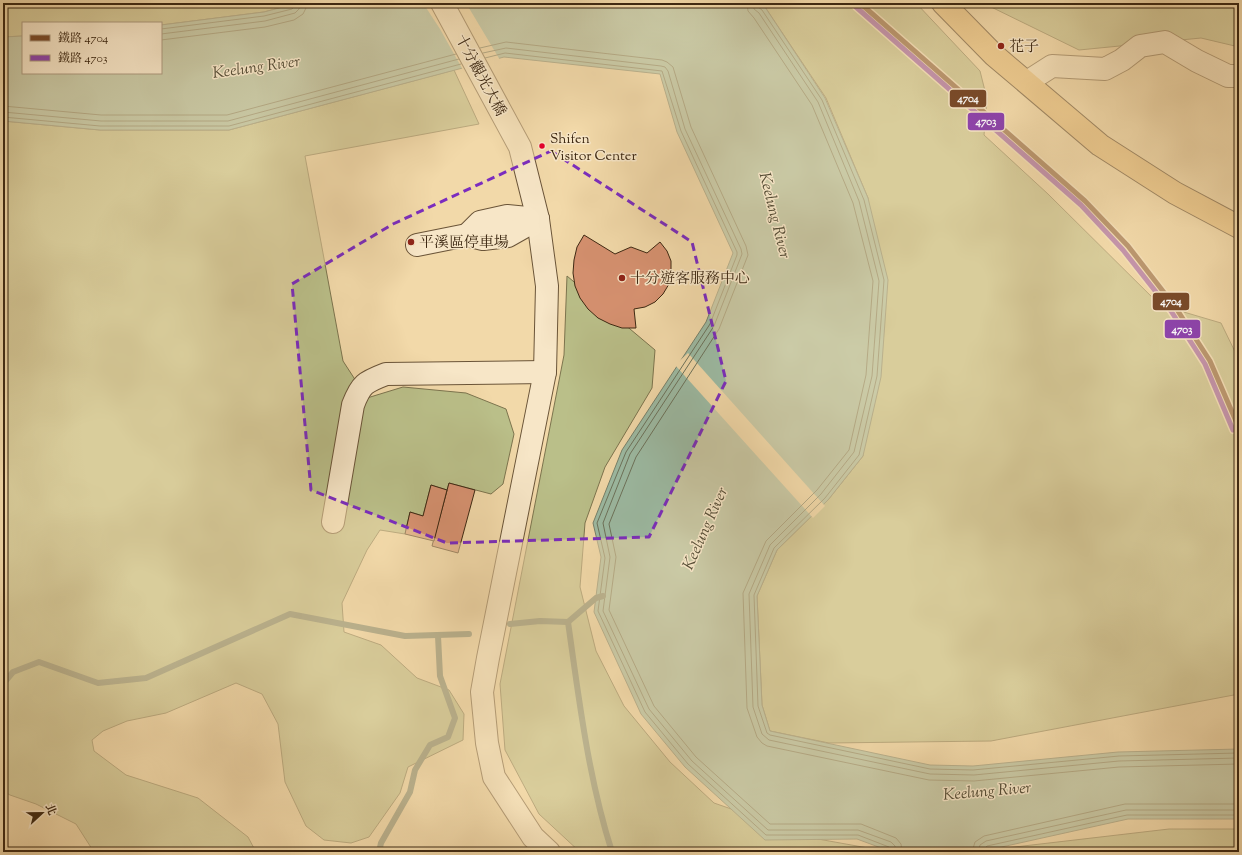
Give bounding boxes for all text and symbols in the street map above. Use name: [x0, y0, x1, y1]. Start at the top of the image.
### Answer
legend: [22, 22, 162, 74]
text: 鐵路 4704: [58, 30, 108, 48]
street label: 十分觀光大橋: [449, 31, 510, 120]
place label: 花子: [1009, 37, 1039, 58]
marker: 花子: [996, 41, 1006, 51]
text: 鐵路 4703: [58, 50, 108, 68]
water label: Keelung River: [211, 51, 302, 86]
line badge: 4704: [949, 89, 987, 108]
text: 4704: [956, 91, 979, 107]
line badge: 4703: [967, 112, 1005, 131]
text: 4703: [974, 114, 997, 130]
place label: Shifen Visitor Center: [550, 130, 637, 167]
marker: Shifen Visitor Center: [537, 141, 547, 151]
water label: Keelung River: [752, 170, 795, 262]
place label: 平溪區停車場: [419, 233, 509, 254]
marker: 平溪區停車場: [406, 237, 416, 247]
place label: 十分遊客服務中心: [630, 269, 750, 290]
marker: 十分遊客服務中心: [617, 273, 627, 283]
line badge: 4704: [1152, 292, 1190, 311]
text: 4704: [1159, 294, 1182, 310]
line badge: 4703: [1164, 319, 1201, 339]
text: 4703: [1170, 322, 1193, 338]
water label: Keelung River: [678, 484, 735, 574]
water label: Keelung River: [942, 777, 1033, 808]
north arrow: [22, 793, 62, 833]
text: 北: [41, 802, 60, 818]

